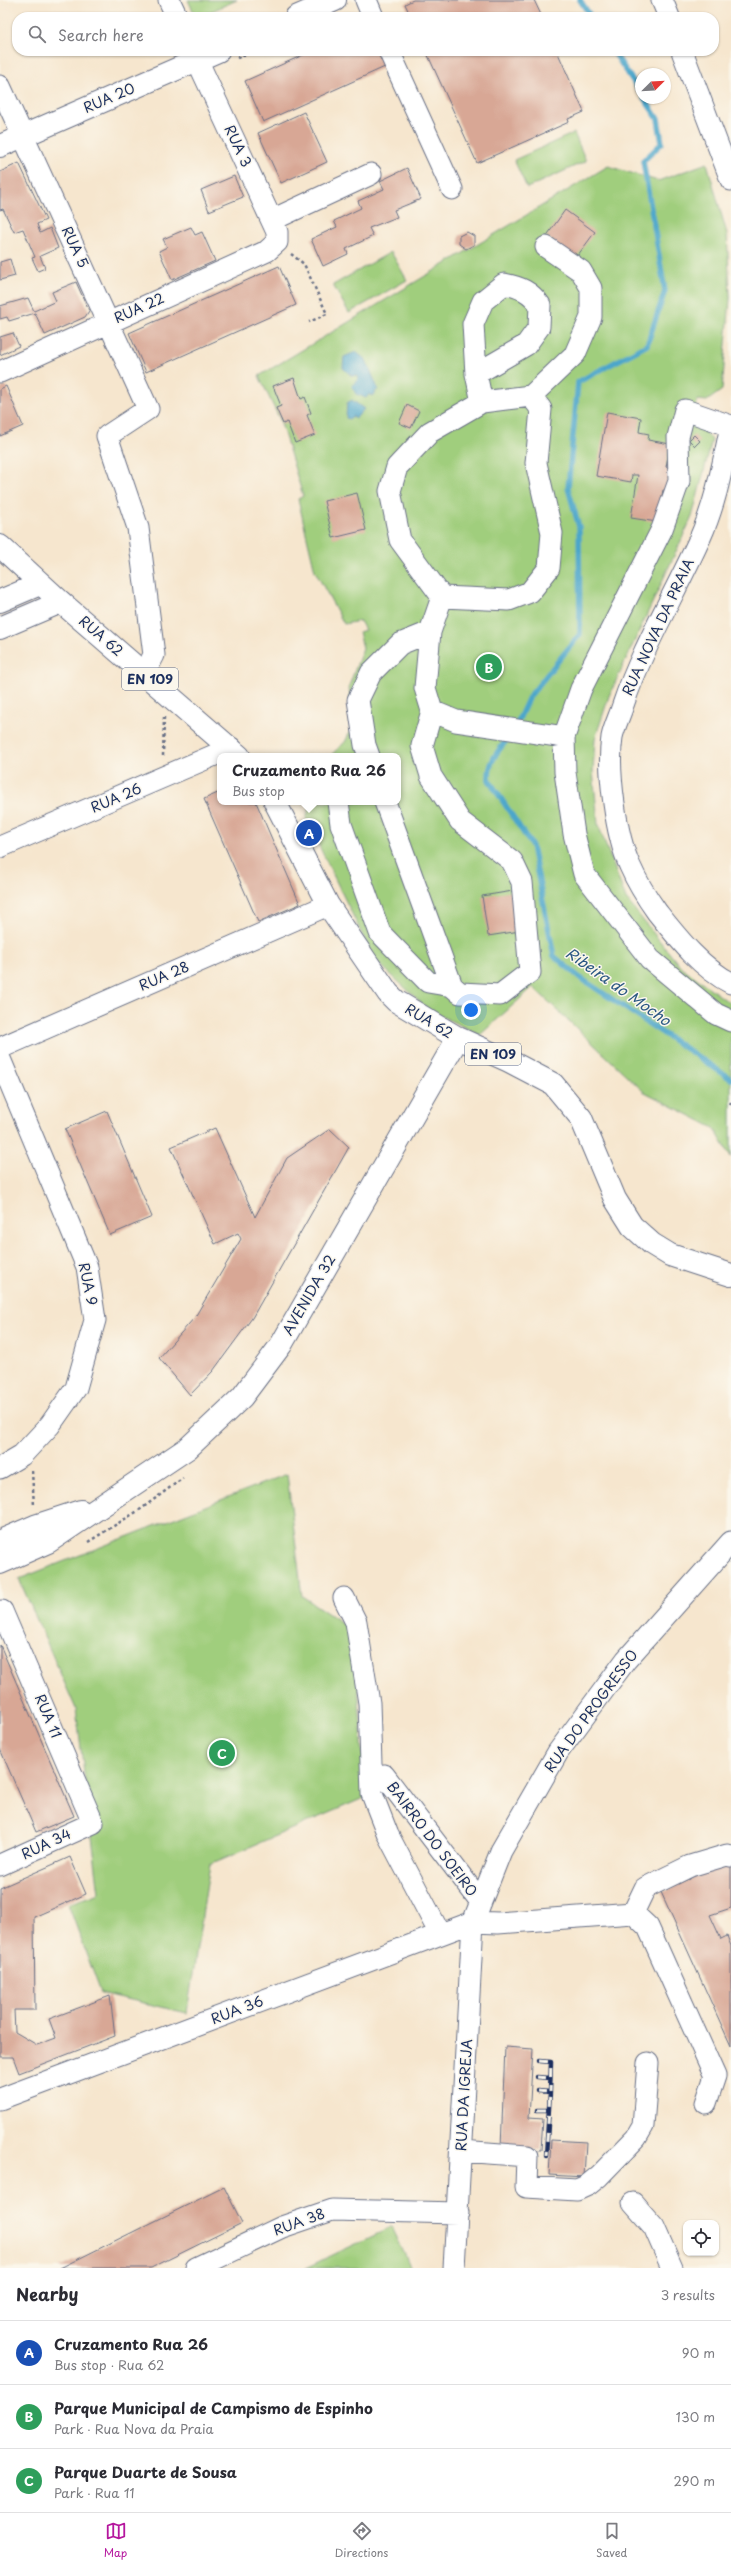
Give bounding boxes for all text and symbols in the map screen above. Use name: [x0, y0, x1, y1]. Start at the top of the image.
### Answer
search box: [12, 12, 719, 56]
icon: search: [26, 23, 48, 45]
text: Search here: [58, 23, 144, 46]
north arrow: [635, 68, 671, 104]
street label: RUA 20: [80, 77, 138, 118]
street label: RUA 3: [220, 121, 257, 170]
street label: RUA 5: [57, 222, 94, 271]
street label: RUA 22: [110, 287, 167, 328]
street label: RUA NOVA DA PRAIA: [616, 554, 699, 699]
street label: RUA 62: [75, 610, 128, 661]
pin: B: [476, 652, 502, 682]
road number: EN 109: [122, 668, 178, 690]
popup: [217, 753, 401, 805]
text: Cruzamento Rua 26: [232, 758, 386, 781]
street label: RUA 26: [87, 777, 145, 818]
text: Bus stop: [232, 781, 285, 800]
pin: A: [296, 818, 322, 848]
water label: Ribeira do Mocho: [562, 941, 677, 1032]
street label: RUA 28: [135, 956, 192, 996]
street label: RUA 62: [401, 998, 457, 1043]
your location: [461, 1000, 481, 1020]
road number: EN 109: [465, 1043, 521, 1065]
street label: AVENIDA 32: [277, 1250, 340, 1339]
street label: RUA 9: [74, 1260, 103, 1308]
street label: RUA DO PROGRESSO: [539, 1645, 642, 1776]
street label: RUA 11: [30, 1691, 67, 1741]
pin: C: [209, 1738, 235, 1768]
street label: BAIRRO DO SOEIRO: [382, 1777, 483, 1901]
street label: RUA 34: [17, 1823, 74, 1864]
street label: RUA 36: [208, 1990, 266, 2029]
street label: RUA DA IGREJA: [450, 2038, 477, 2152]
street label: RUA 38: [270, 2202, 328, 2241]
map controls: [683, 2220, 719, 2256]
button: locate: [683, 2220, 719, 2256]
text: Nearby: [16, 2281, 78, 2307]
text: 3 results: [661, 2285, 715, 2304]
text: Cruzamento Rua 26: [54, 2332, 208, 2355]
text: A: [24, 2343, 34, 2362]
text: 90 m: [682, 2343, 715, 2362]
text: Bus stop · Rua 62: [54, 2355, 164, 2374]
text: Parque Municipal de Campismo de Espinho: [54, 2396, 373, 2419]
text: B: [25, 2407, 33, 2426]
text: 130 m: [676, 2407, 715, 2426]
text: Park · Rua Nova da Praia: [54, 2419, 214, 2438]
text: Parque Duarte de Sousa: [54, 2460, 237, 2483]
text: C: [24, 2471, 34, 2490]
text: 290 m: [674, 2471, 715, 2490]
text: Park · Rua 11: [54, 2483, 135, 2502]
tab: Map: [104, 2520, 127, 2561]
tab: Directions: [335, 2520, 388, 2561]
tab: Saved: [596, 2520, 627, 2561]

